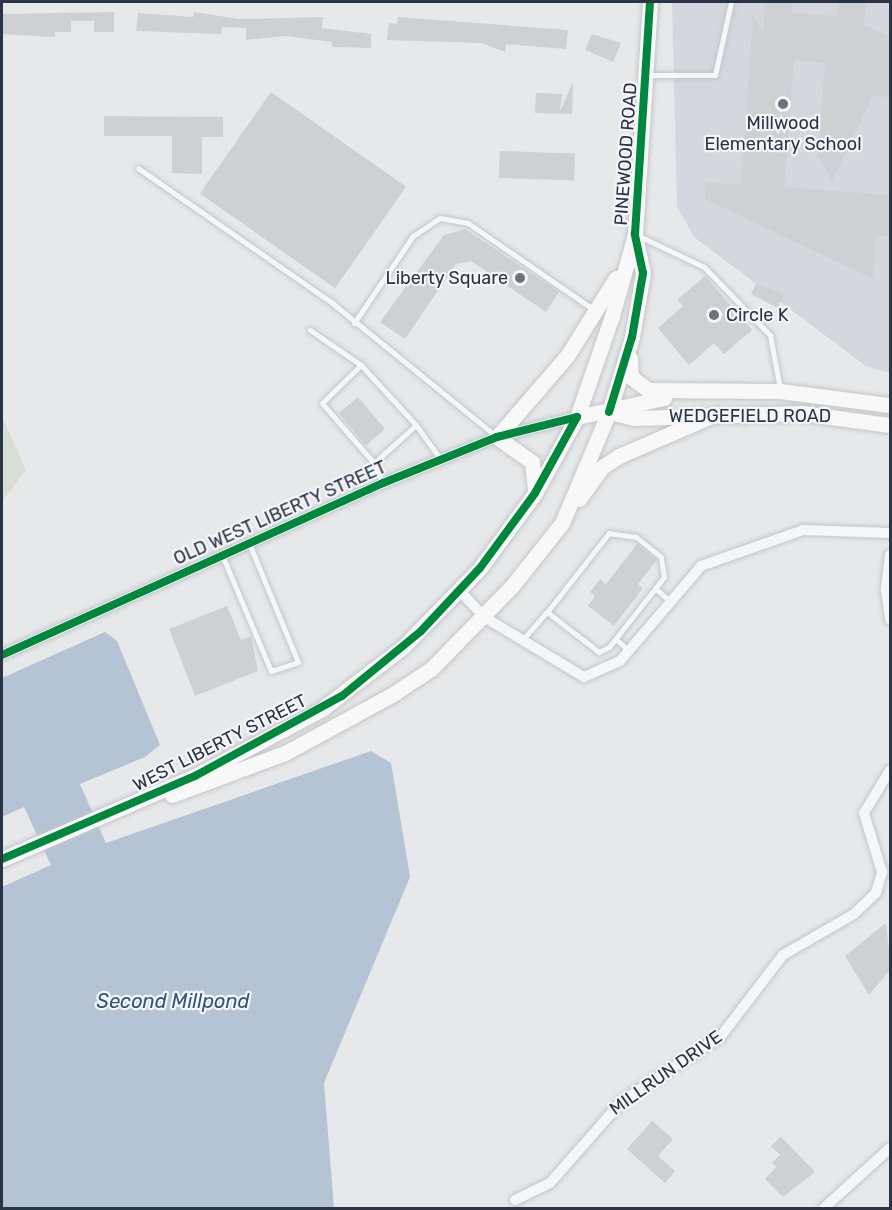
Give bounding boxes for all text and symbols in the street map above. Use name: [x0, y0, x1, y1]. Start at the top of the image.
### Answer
street label: PINEWOOD ROAD: [610, 82, 642, 226]
marker: Millwood Elementary School: [776, 97, 790, 111]
place label: Millwood Elementary School: [704, 113, 862, 156]
place label: Liberty Square: [385, 267, 508, 289]
marker: Liberty Square: [513, 271, 527, 285]
place label: Circle K: [726, 304, 789, 326]
marker: Circle K: [707, 308, 721, 322]
street label: WEDGEFIELD ROAD: [669, 405, 831, 427]
street label: OLD WEST LIBERTY STREET: [170, 456, 390, 570]
street label: WEST LIBERTY STREET: [129, 690, 311, 796]
water label: Second Millpond: [97, 989, 249, 1013]
street label: MILLRUN DRIVE: [605, 1026, 727, 1120]

